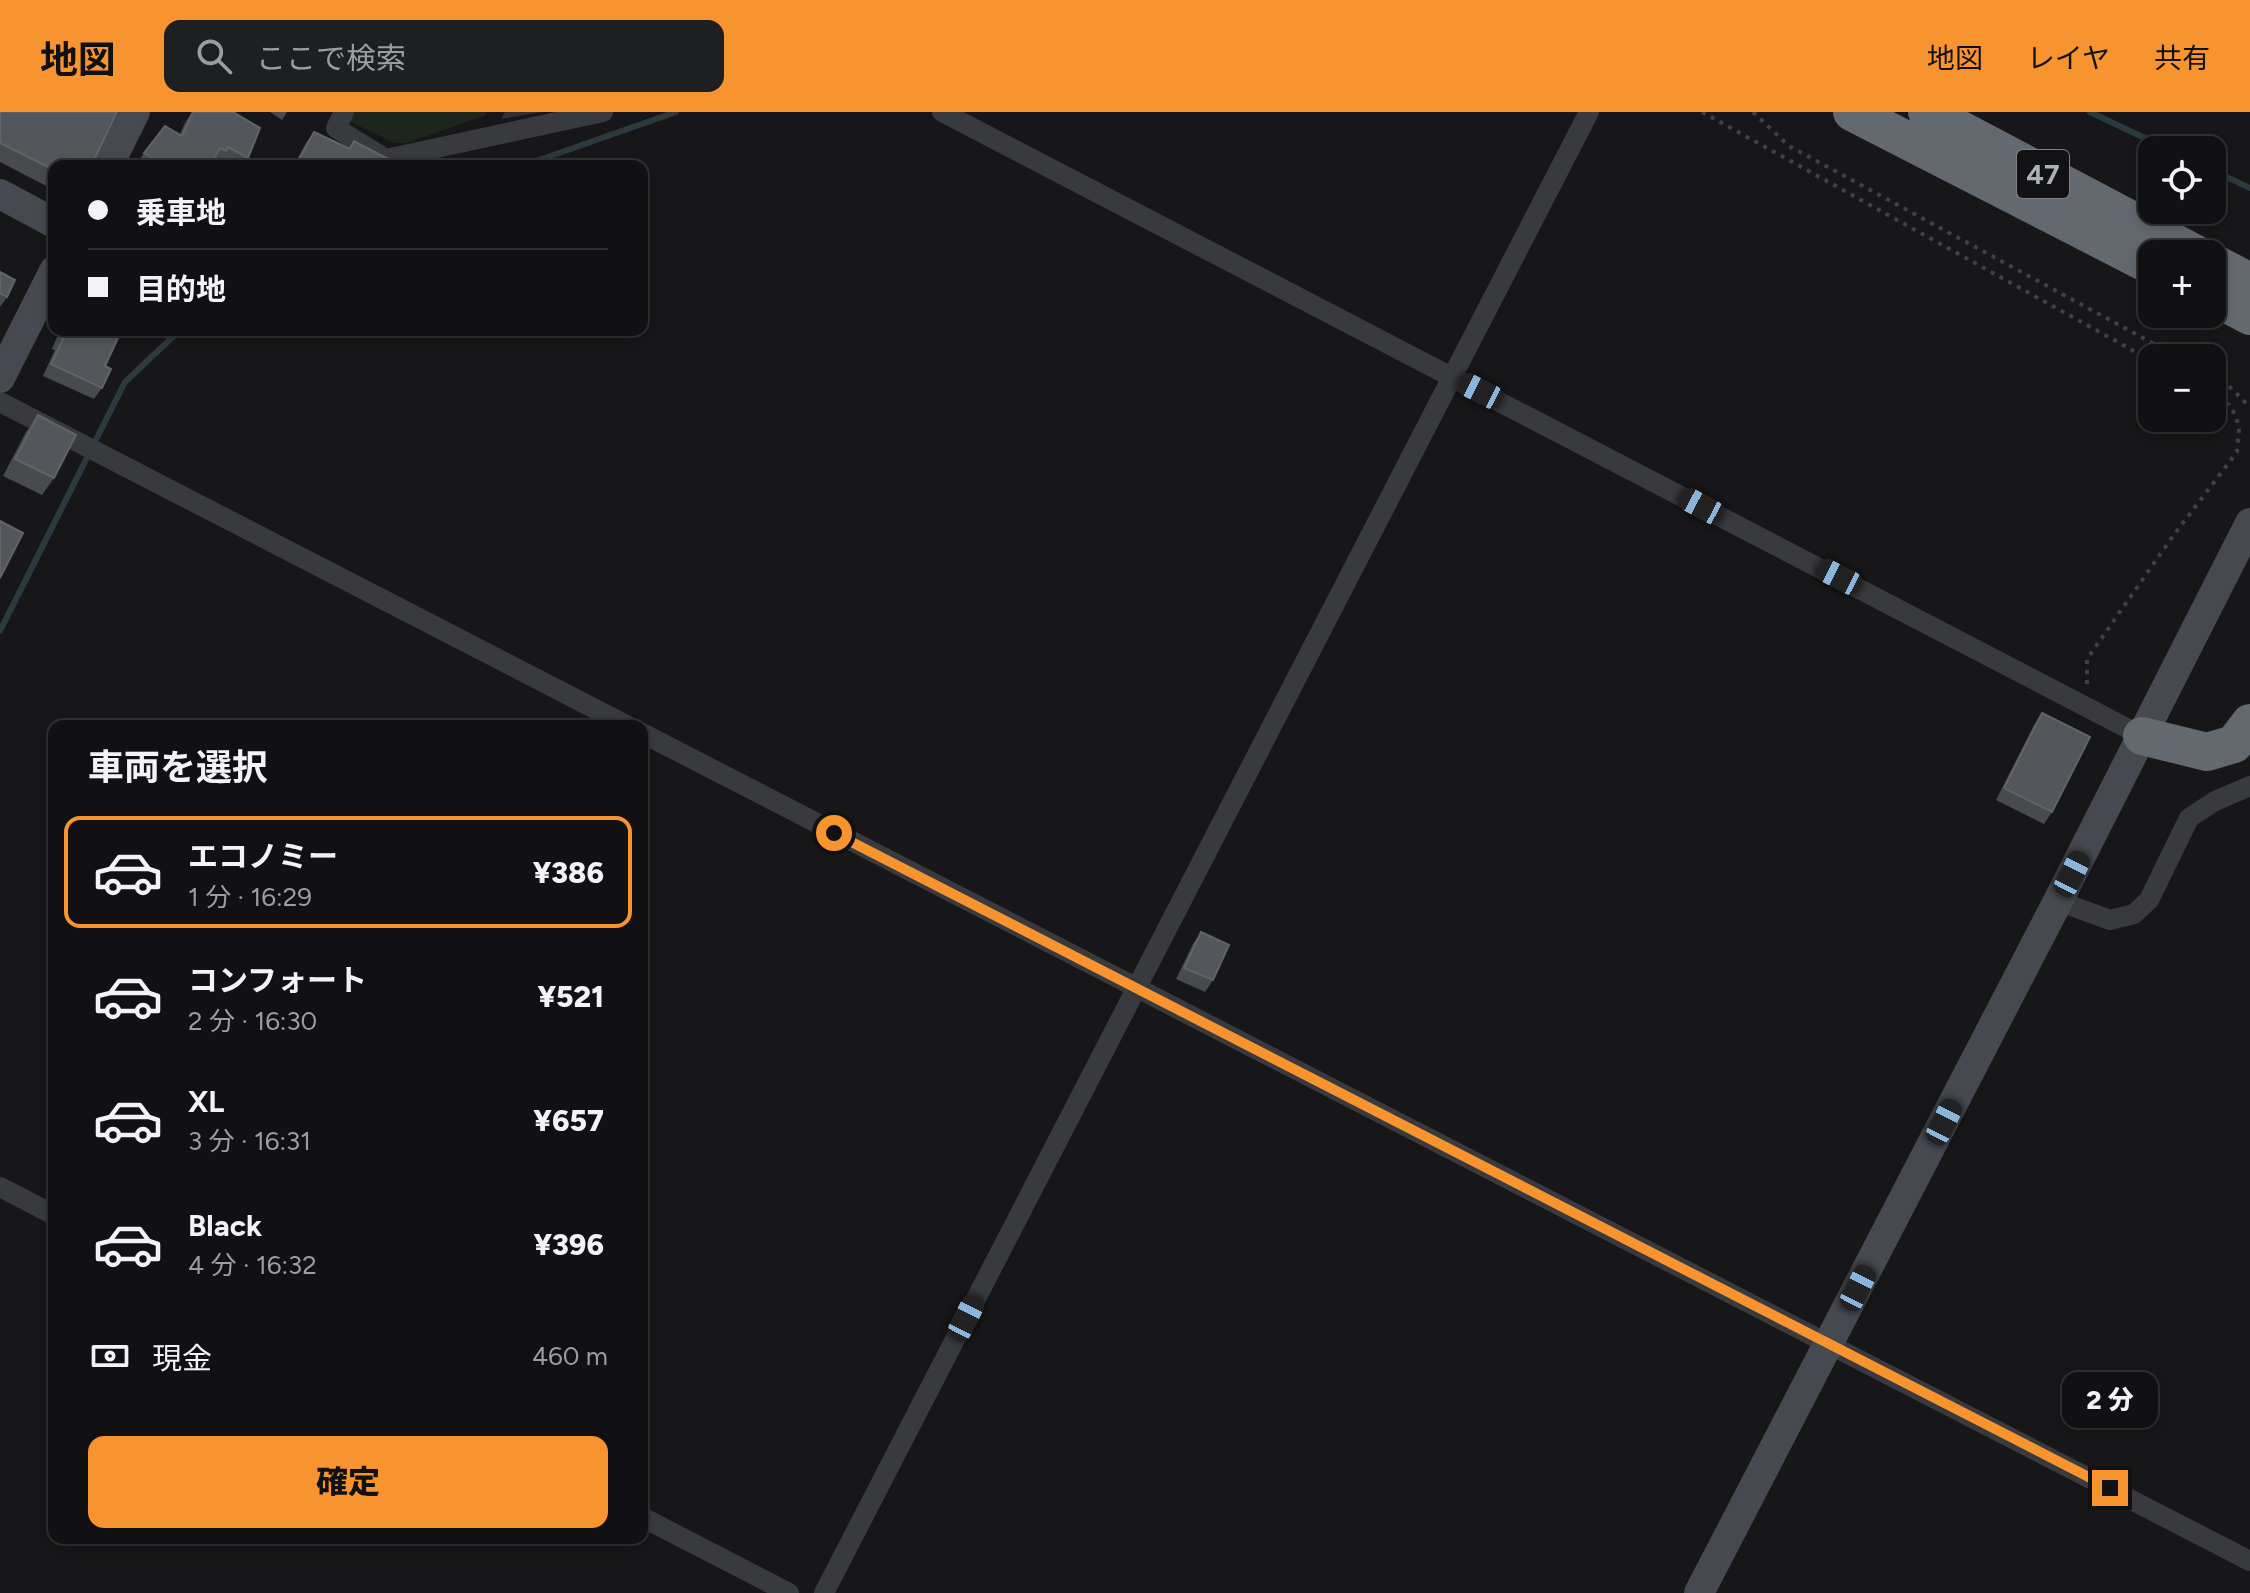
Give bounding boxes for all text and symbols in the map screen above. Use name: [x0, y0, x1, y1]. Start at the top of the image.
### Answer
search box: [164, 20, 724, 92]
icon: search: [192, 34, 236, 78]
text: 地図: [40, 37, 116, 83]
text: ここで検索: [256, 40, 406, 77]
text: 地図: [1927, 41, 1983, 75]
text: レイヤ: [2027, 41, 2110, 75]
text: 共有: [2154, 41, 2210, 75]
map controls: [2138, 136, 2226, 432]
button: locate: [2138, 136, 2226, 224]
road number: 47: [2017, 150, 2069, 198]
text: 乗車地: [136, 194, 226, 231]
button: +: [2138, 240, 2226, 328]
text: 目的地: [136, 271, 226, 308]
button: −: [2138, 344, 2226, 432]
car: [1453, 369, 1507, 413]
car: [1674, 484, 1728, 528]
car: [1812, 555, 1866, 599]
text: 車両を選択: [88, 746, 268, 789]
route start: [816, 815, 852, 851]
icon: car: [92, 836, 164, 908]
text: エコノミー: [188, 838, 338, 875]
car: [2050, 847, 2094, 901]
text: ¥386: [533, 854, 604, 891]
text: 1 分 · 16:29: [188, 881, 312, 913]
icon: car: [92, 960, 164, 1032]
text: コンフォート: [188, 962, 367, 999]
text: ¥521: [537, 978, 604, 1015]
text: 2 分 · 16:30: [188, 1005, 317, 1037]
text: XL: [188, 1083, 224, 1120]
icon: car: [92, 1084, 164, 1156]
car: [1922, 1095, 1966, 1149]
text: ¥657: [533, 1102, 604, 1139]
text: 3 分 · 16:31: [188, 1125, 311, 1157]
text: Black: [188, 1207, 262, 1244]
icon: car: [92, 1208, 164, 1280]
text: ¥396: [533, 1226, 604, 1263]
text: 4 分 · 16:32: [188, 1249, 317, 1281]
car: [1836, 1261, 1880, 1315]
car: [944, 1291, 988, 1345]
icon: cash: [88, 1334, 132, 1378]
text: 現金: [152, 1340, 212, 1377]
text: 460 m: [532, 1340, 608, 1372]
callout: 2 分: [2062, 1372, 2158, 1428]
text: 2 分: [2086, 1384, 2134, 1416]
button: 確定: [88, 1436, 608, 1528]
route end: [2092, 1470, 2128, 1506]

